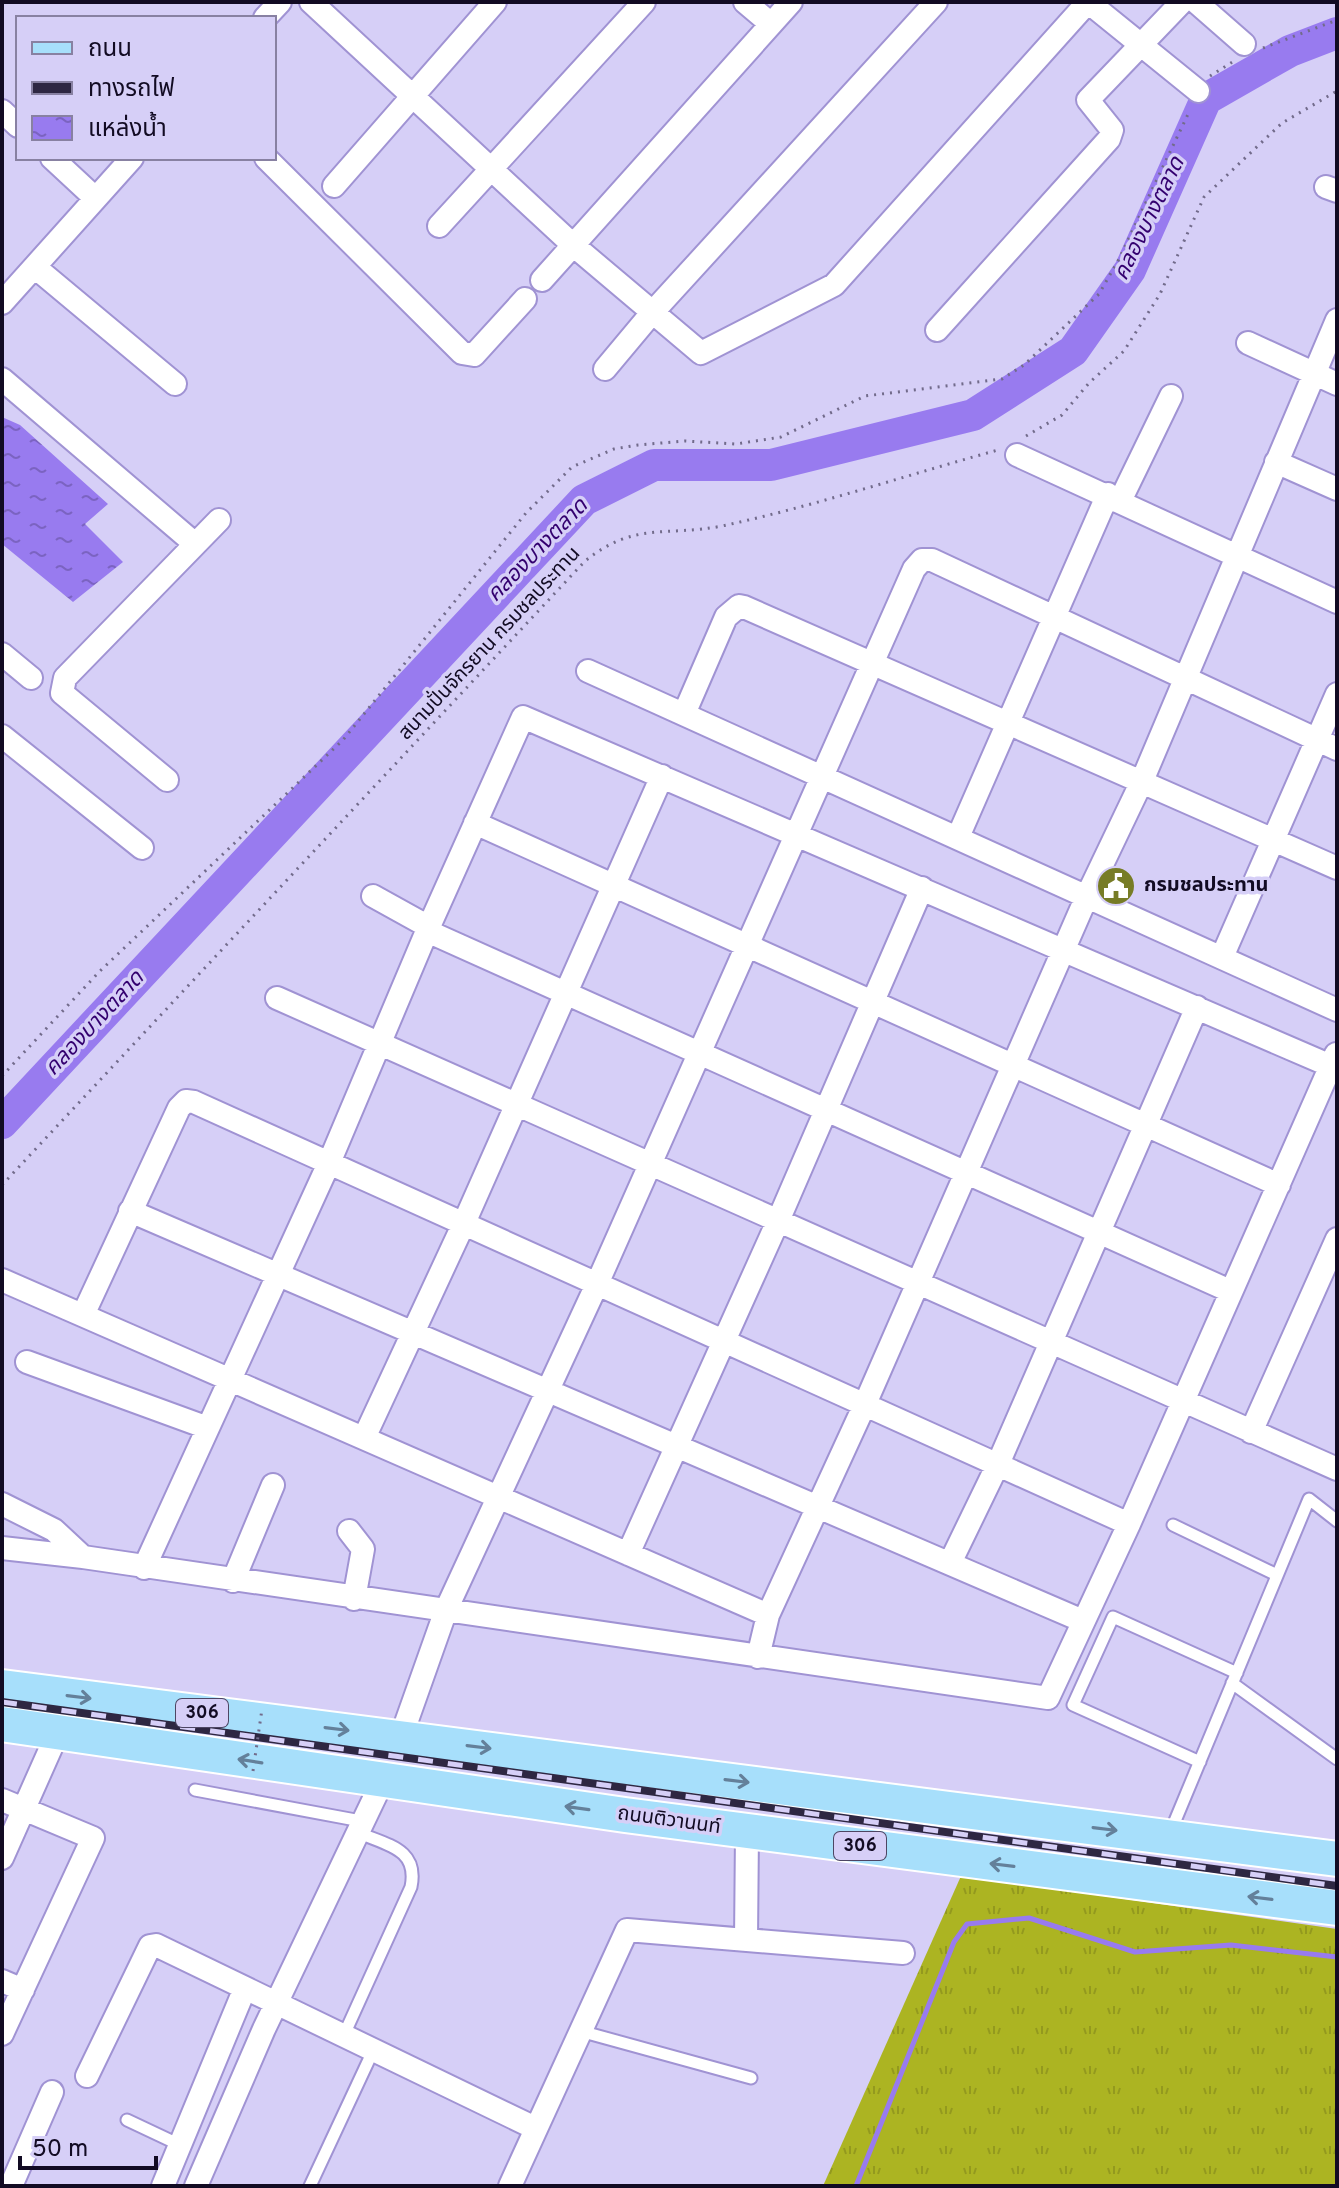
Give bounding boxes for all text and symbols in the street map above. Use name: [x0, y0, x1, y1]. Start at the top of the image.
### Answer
legend: [16, 16, 276, 160]
text: ถนน: [88, 35, 132, 65]
text: ทางรถไฟ: [88, 75, 175, 105]
text: แหล่งน้ำ: [88, 111, 167, 145]
water label: คลองบางตลาด: [1109, 152, 1192, 285]
water label: คลองบางตลาด: [482, 493, 595, 608]
street label: สนามปั่นจักรยาน กรมชลประทาน: [392, 540, 587, 746]
public building icon: กรมชลประทาน: [1095, 865, 1137, 907]
place label: กรมชลประทาน: [1144, 873, 1268, 899]
water label: คลองบางตลาด: [40, 965, 151, 1082]
one-way arrow: [66, 1690, 91, 1705]
road number: 306: [176, 1699, 228, 1727]
one-way arrow: [323, 1722, 350, 1737]
one-way arrow: [466, 1740, 491, 1755]
one-way arrow: [238, 1753, 264, 1768]
one-way arrow: [723, 1774, 749, 1789]
one-way arrow: [565, 1800, 591, 1815]
street label: ถนนติวานนท์: [616, 1801, 722, 1841]
one-way arrow: [1092, 1822, 1118, 1837]
road number: 306: [834, 1832, 886, 1860]
one-way arrow: [989, 1857, 1016, 1872]
one-way arrow: [1248, 1890, 1273, 1905]
scale bar: [20, 2120, 156, 2170]
text: 50 m: [32, 2135, 88, 2165]

